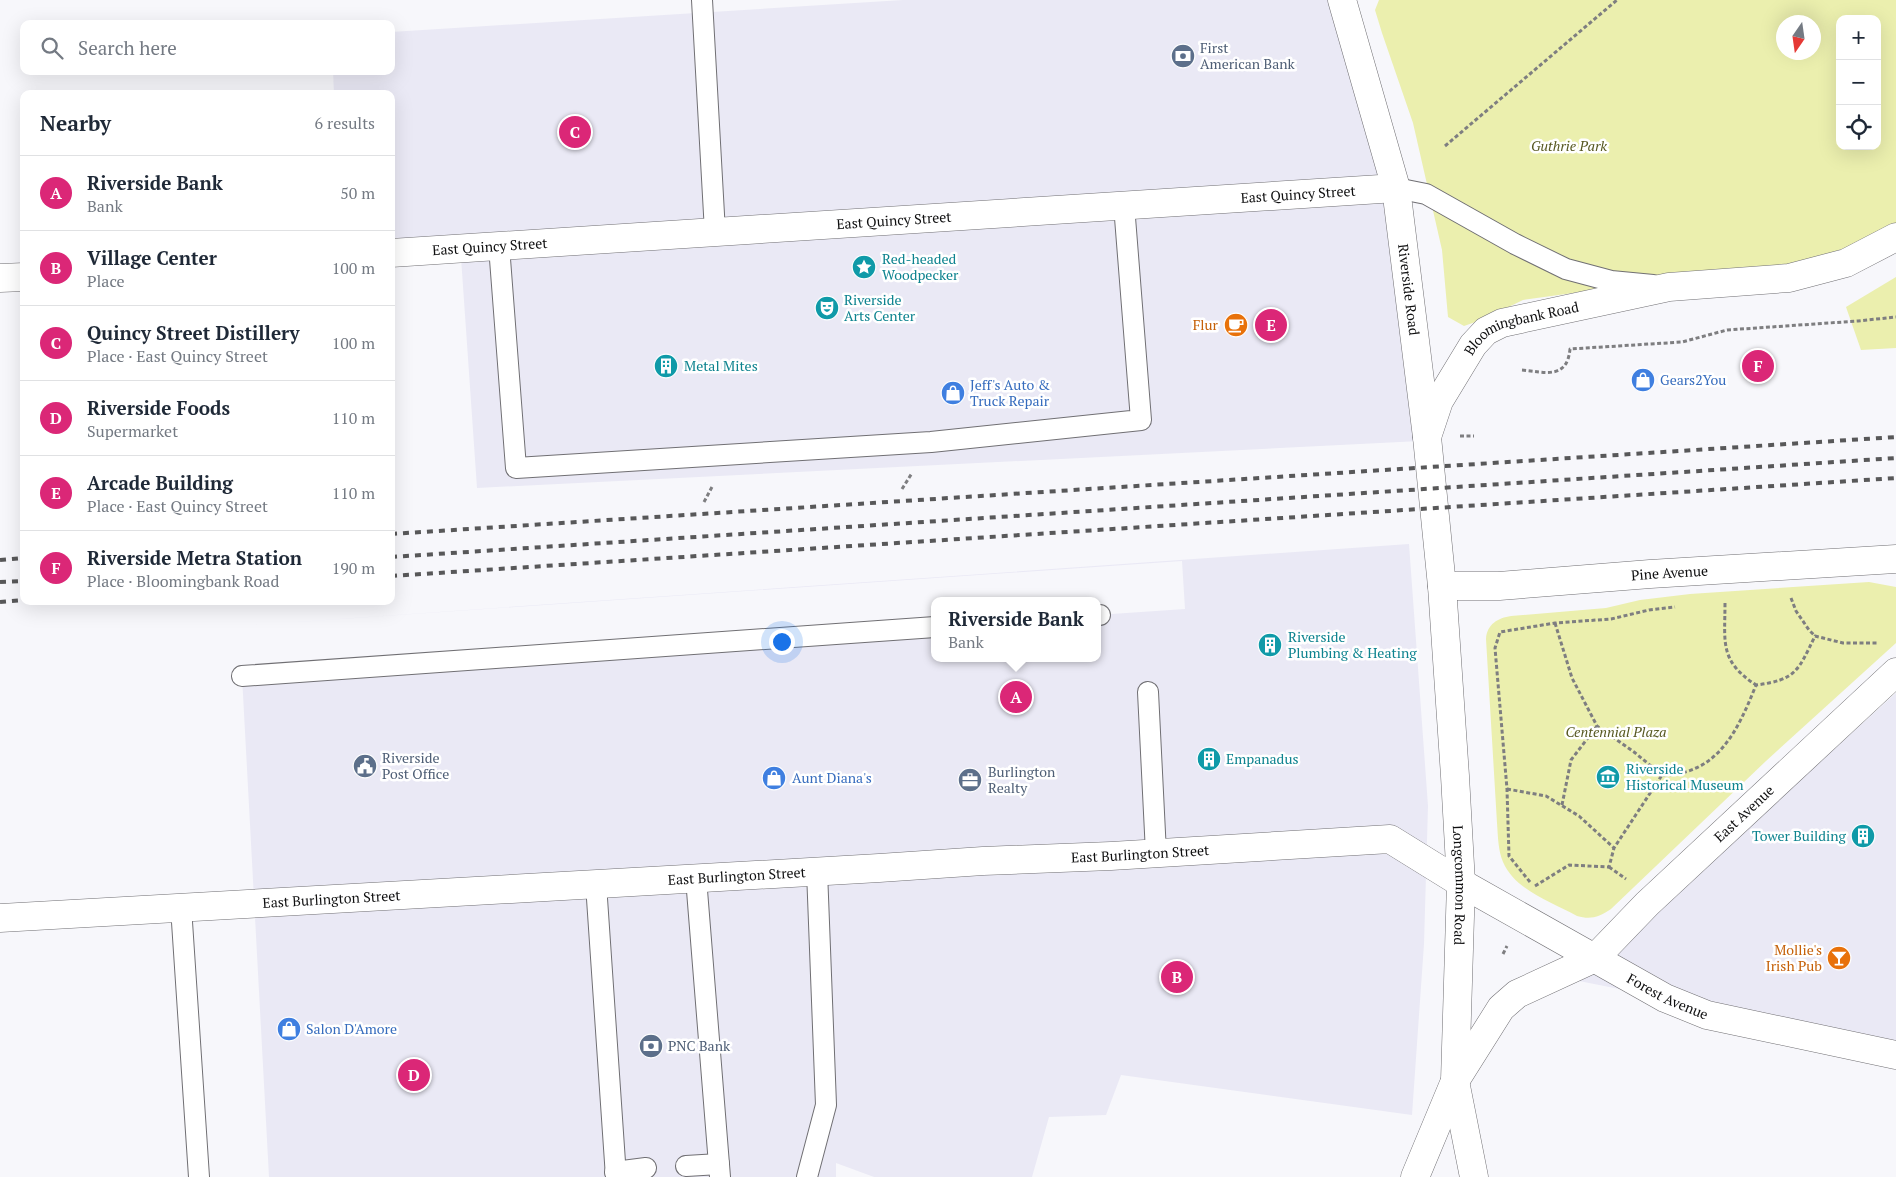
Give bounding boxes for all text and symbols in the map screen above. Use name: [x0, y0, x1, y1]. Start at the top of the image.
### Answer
north arrow: [1776, 15, 1821, 60]
map controls: [1836, 15, 1881, 150]
button: +: [1836, 15, 1881, 60]
search box: [20, 20, 395, 75]
icon: search: [38, 34, 66, 62]
text: Search here: [78, 35, 177, 60]
place label: First American Bank: [1200, 38, 1296, 73]
bank icon: First American Bank: [1170, 43, 1196, 69]
button: −: [1836, 60, 1881, 105]
button: locate: [1836, 105, 1881, 150]
text: Nearby: [40, 109, 111, 137]
text: 6 results: [315, 112, 375, 134]
pin: C: [559, 113, 591, 151]
park label: Guthrie Park: [1531, 136, 1607, 155]
text: Riverside Bank: [87, 170, 223, 195]
street label: East Quincy Street: [1240, 181, 1357, 207]
text: A: [50, 182, 62, 204]
text: 50 m: [340, 182, 375, 204]
text: Bank: [87, 195, 123, 217]
street label: East Quincy Street: [836, 207, 953, 233]
street label: East Quincy Street: [432, 233, 549, 259]
street label: Riverside Road: [1394, 243, 1424, 337]
text: Village Center: [87, 245, 217, 270]
place label: Red-headed Woodpecker: [882, 249, 959, 284]
place icon: Red-headed Woodpecker: [851, 254, 877, 280]
text: B: [51, 257, 61, 279]
text: 100 m: [332, 257, 375, 279]
text: Place: [87, 270, 125, 292]
place label: Riverside Arts Center: [844, 290, 916, 325]
theatre icon: Riverside Arts Center: [814, 295, 840, 321]
street label: Bloomingbank Road: [1459, 297, 1581, 358]
pin: E: [1255, 306, 1287, 344]
cafe icon: Flur: [1223, 312, 1249, 338]
place label: Flur: [1193, 315, 1219, 334]
text: Quincy Street Distillery: [87, 320, 300, 345]
text: C: [51, 332, 61, 354]
text: 100 m: [332, 332, 375, 354]
text: Place · East Quincy Street: [87, 345, 268, 367]
pin: F: [1742, 347, 1774, 385]
building icon: Metal Mites: [653, 353, 679, 379]
place label: Metal Mites: [684, 356, 758, 375]
shop icon: Gears2You: [1630, 367, 1656, 393]
place label: Gears2You: [1660, 370, 1726, 389]
place label: Jeff's Auto & Truck Repair: [970, 375, 1050, 410]
shop icon: Jeff's Auto & Truck Repair: [940, 380, 966, 406]
text: Riverside Foods: [87, 395, 230, 420]
text: D: [50, 407, 62, 429]
text: 110 m: [332, 407, 375, 429]
text: Supermarket: [87, 420, 178, 442]
text: Arcade Building: [87, 470, 233, 495]
text: E: [51, 482, 61, 504]
text: 110 m: [332, 482, 375, 504]
text: Place · East Quincy Street: [87, 495, 268, 517]
text: Riverside Metra Station: [87, 545, 302, 570]
text: F: [51, 557, 61, 579]
text: 190 m: [332, 557, 375, 579]
street label: Pine Avenue: [1630, 560, 1708, 584]
text: Place · Bloomingbank Road: [87, 570, 279, 592]
popup: [931, 597, 1101, 662]
text: Riverside Bank: [948, 606, 1084, 631]
place label: Riverside Plumbing & Heating: [1288, 627, 1417, 662]
your location: [769, 629, 795, 655]
text: Bank: [948, 631, 984, 653]
building icon: Riverside Plumbing & Heating: [1257, 632, 1283, 658]
pin: A: [1000, 678, 1032, 716]
park label: Centennial Plaza: [1565, 722, 1667, 741]
building icon: Empanadus: [1196, 746, 1222, 772]
place label: Riverside Post Office: [382, 748, 449, 783]
place label: Empanadus: [1226, 749, 1298, 768]
public building icon: Riverside Post Office: [352, 753, 378, 779]
place label: Riverside Historical Museum: [1626, 759, 1744, 794]
place label: Burlington Realty: [988, 762, 1056, 797]
museum icon: Riverside Historical Museum: [1595, 764, 1621, 790]
shop icon: Aunt Diana's: [761, 765, 787, 791]
office icon: Burlington Realty: [957, 767, 983, 793]
place label: Aunt Diana's: [792, 768, 872, 787]
street label: East Avenue: [1710, 781, 1778, 846]
building icon: Tower Building: [1850, 823, 1876, 849]
street label: Longcommon Road: [1449, 825, 1471, 946]
place label: Tower Building: [1752, 826, 1847, 845]
street label: East Burlington Street: [1071, 840, 1211, 867]
street label: East Burlington Street: [667, 862, 807, 889]
street label: East Burlington Street: [262, 885, 402, 912]
place label: Mollie's Irish Pub: [1766, 940, 1822, 975]
bar icon: Mollie's Irish Pub: [1826, 945, 1852, 971]
pin: B: [1161, 958, 1193, 996]
street label: Forest Avenue: [1624, 969, 1711, 1024]
shop icon: Salon D'Amore: [276, 1016, 302, 1042]
place label: Salon D'Amore: [306, 1019, 397, 1038]
bank icon: PNC Bank: [638, 1033, 664, 1059]
place label: PNC Bank: [668, 1036, 731, 1055]
pin: D: [398, 1056, 430, 1094]

